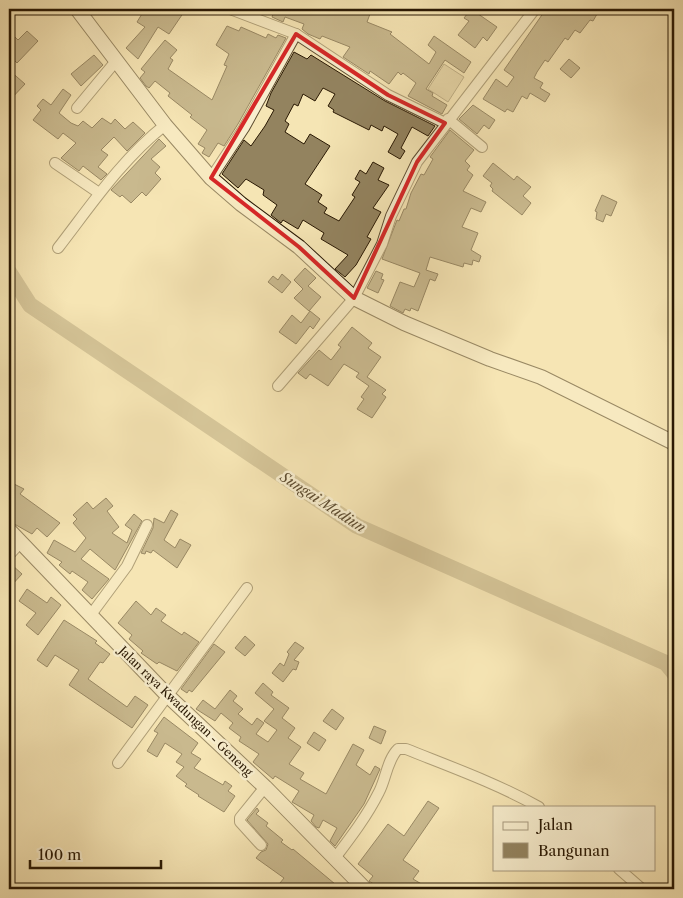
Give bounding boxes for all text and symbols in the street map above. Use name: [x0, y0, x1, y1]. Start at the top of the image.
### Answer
water label: Sungai Madiun: [276, 467, 369, 536]
street label: Jalan raya Kwadungan - Geneng: [114, 641, 257, 780]
legend: [493, 806, 656, 870]
text: Jalan: [536, 815, 573, 834]
scale bar: [30, 838, 161, 870]
text: Bangunan: [538, 841, 610, 860]
text: 100 m: [38, 845, 81, 864]

